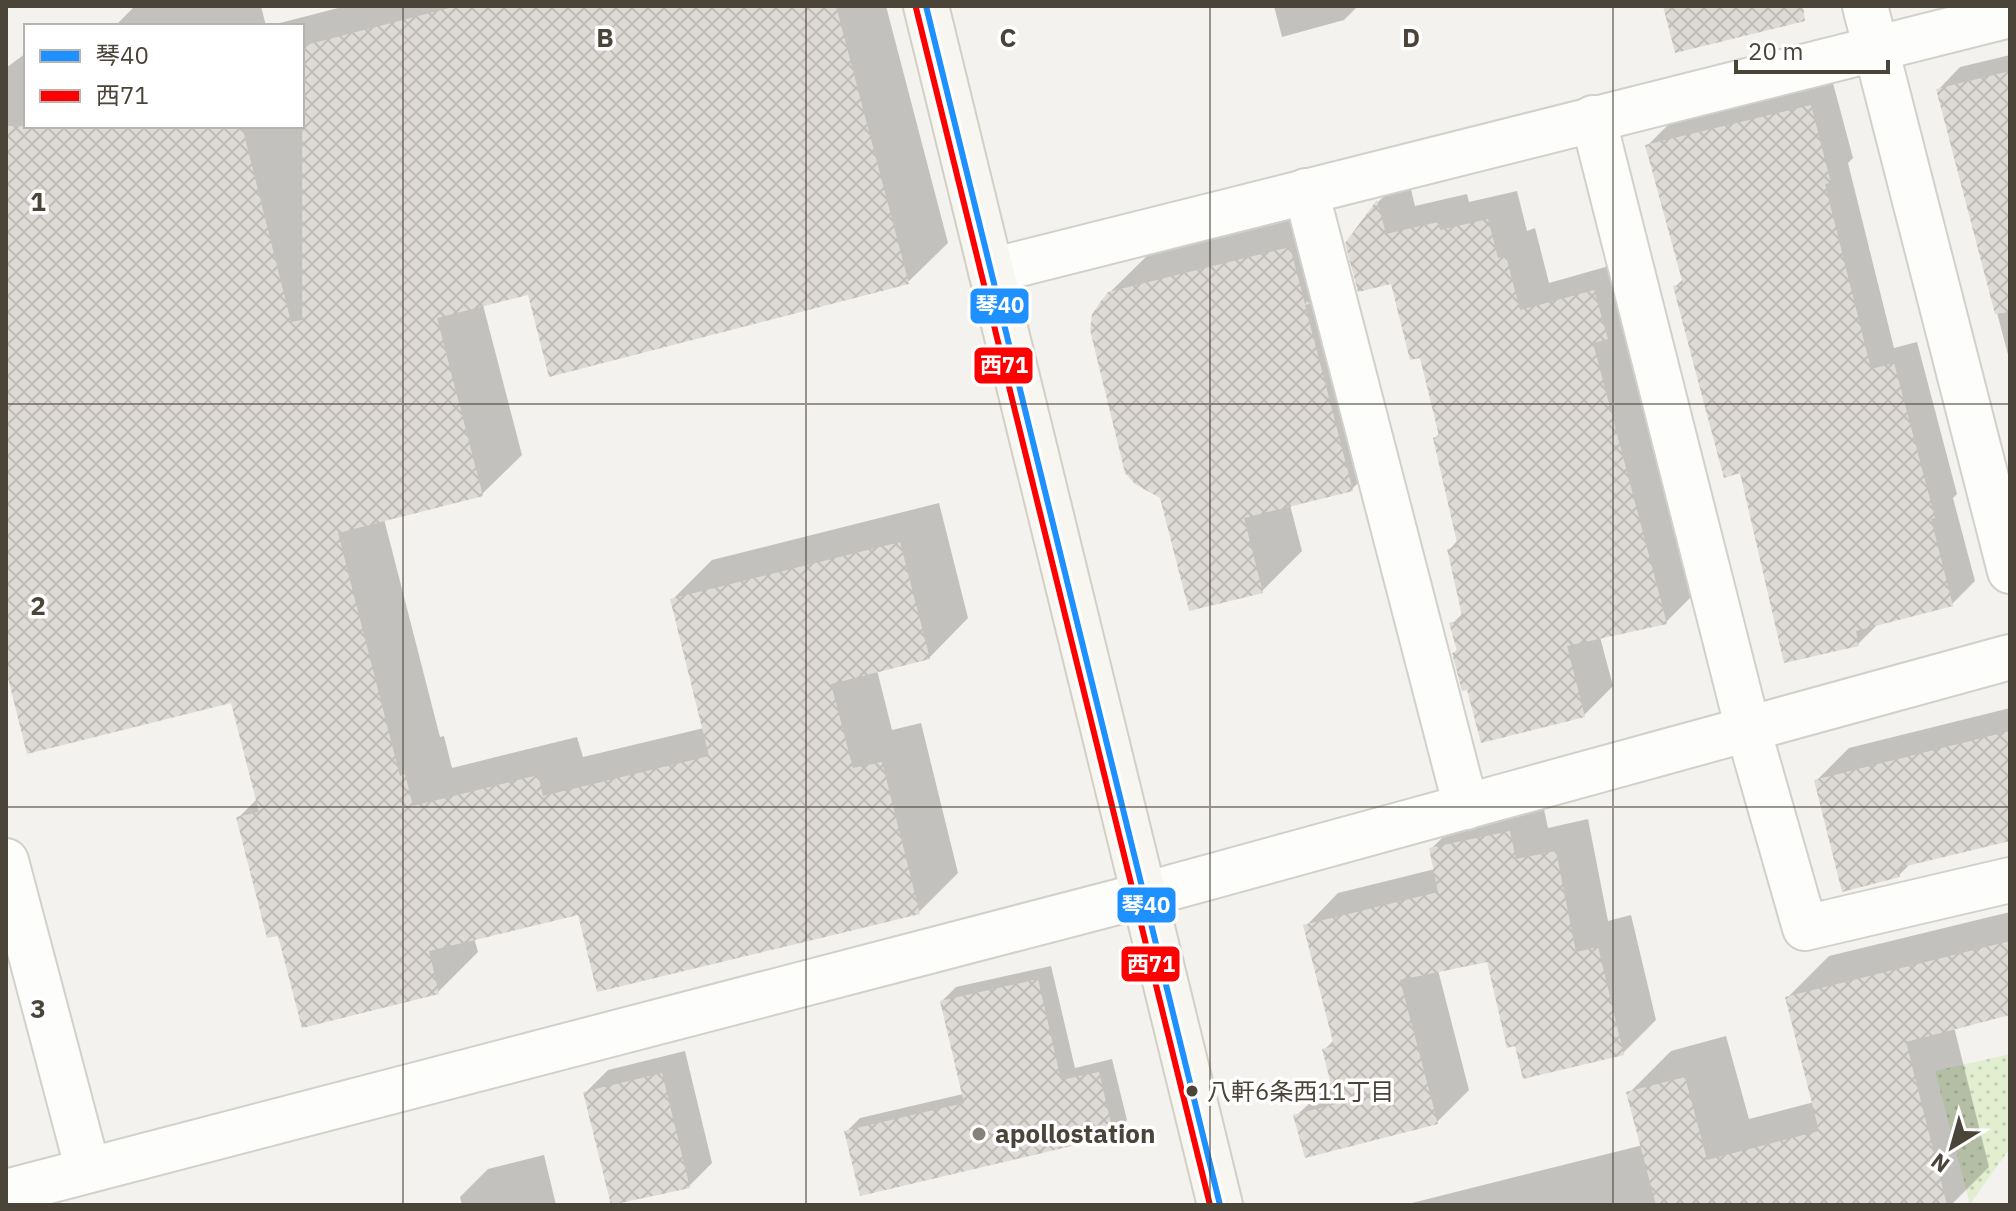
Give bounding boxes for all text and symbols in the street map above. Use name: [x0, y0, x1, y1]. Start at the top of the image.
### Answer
text: B: [596, 20, 614, 54]
text: C: [1000, 20, 1017, 54]
text: D: [1402, 20, 1420, 54]
legend: [24, 24, 304, 128]
scale bar: [1736, 24, 1888, 74]
text: 20 m: [1748, 35, 1803, 67]
text: 琴40: [96, 39, 149, 71]
text: 西71: [96, 79, 149, 111]
text: 1: [30, 184, 46, 218]
line badge: 琴40: [969, 287, 1030, 325]
text: 琴40: [976, 290, 1024, 319]
line badge: 西71: [973, 346, 1034, 385]
text: 西71: [980, 350, 1028, 379]
text: 2: [30, 588, 46, 622]
line badge: 琴40: [1116, 886, 1177, 924]
text: 琴40: [1122, 890, 1170, 919]
line badge: 西71: [1120, 945, 1181, 983]
text: 西71: [1127, 949, 1175, 978]
text: 3: [30, 991, 46, 1025]
place label: 八軒6条西11丁目: [1207, 1075, 1394, 1107]
marker: 八軒6条西11丁目: [1184, 1083, 1200, 1099]
north arrow: [1912, 1107, 1992, 1187]
place label: apollostation: [995, 1116, 1156, 1150]
marker: apollostation: [970, 1125, 988, 1143]
text: N: [1925, 1147, 1955, 1180]

